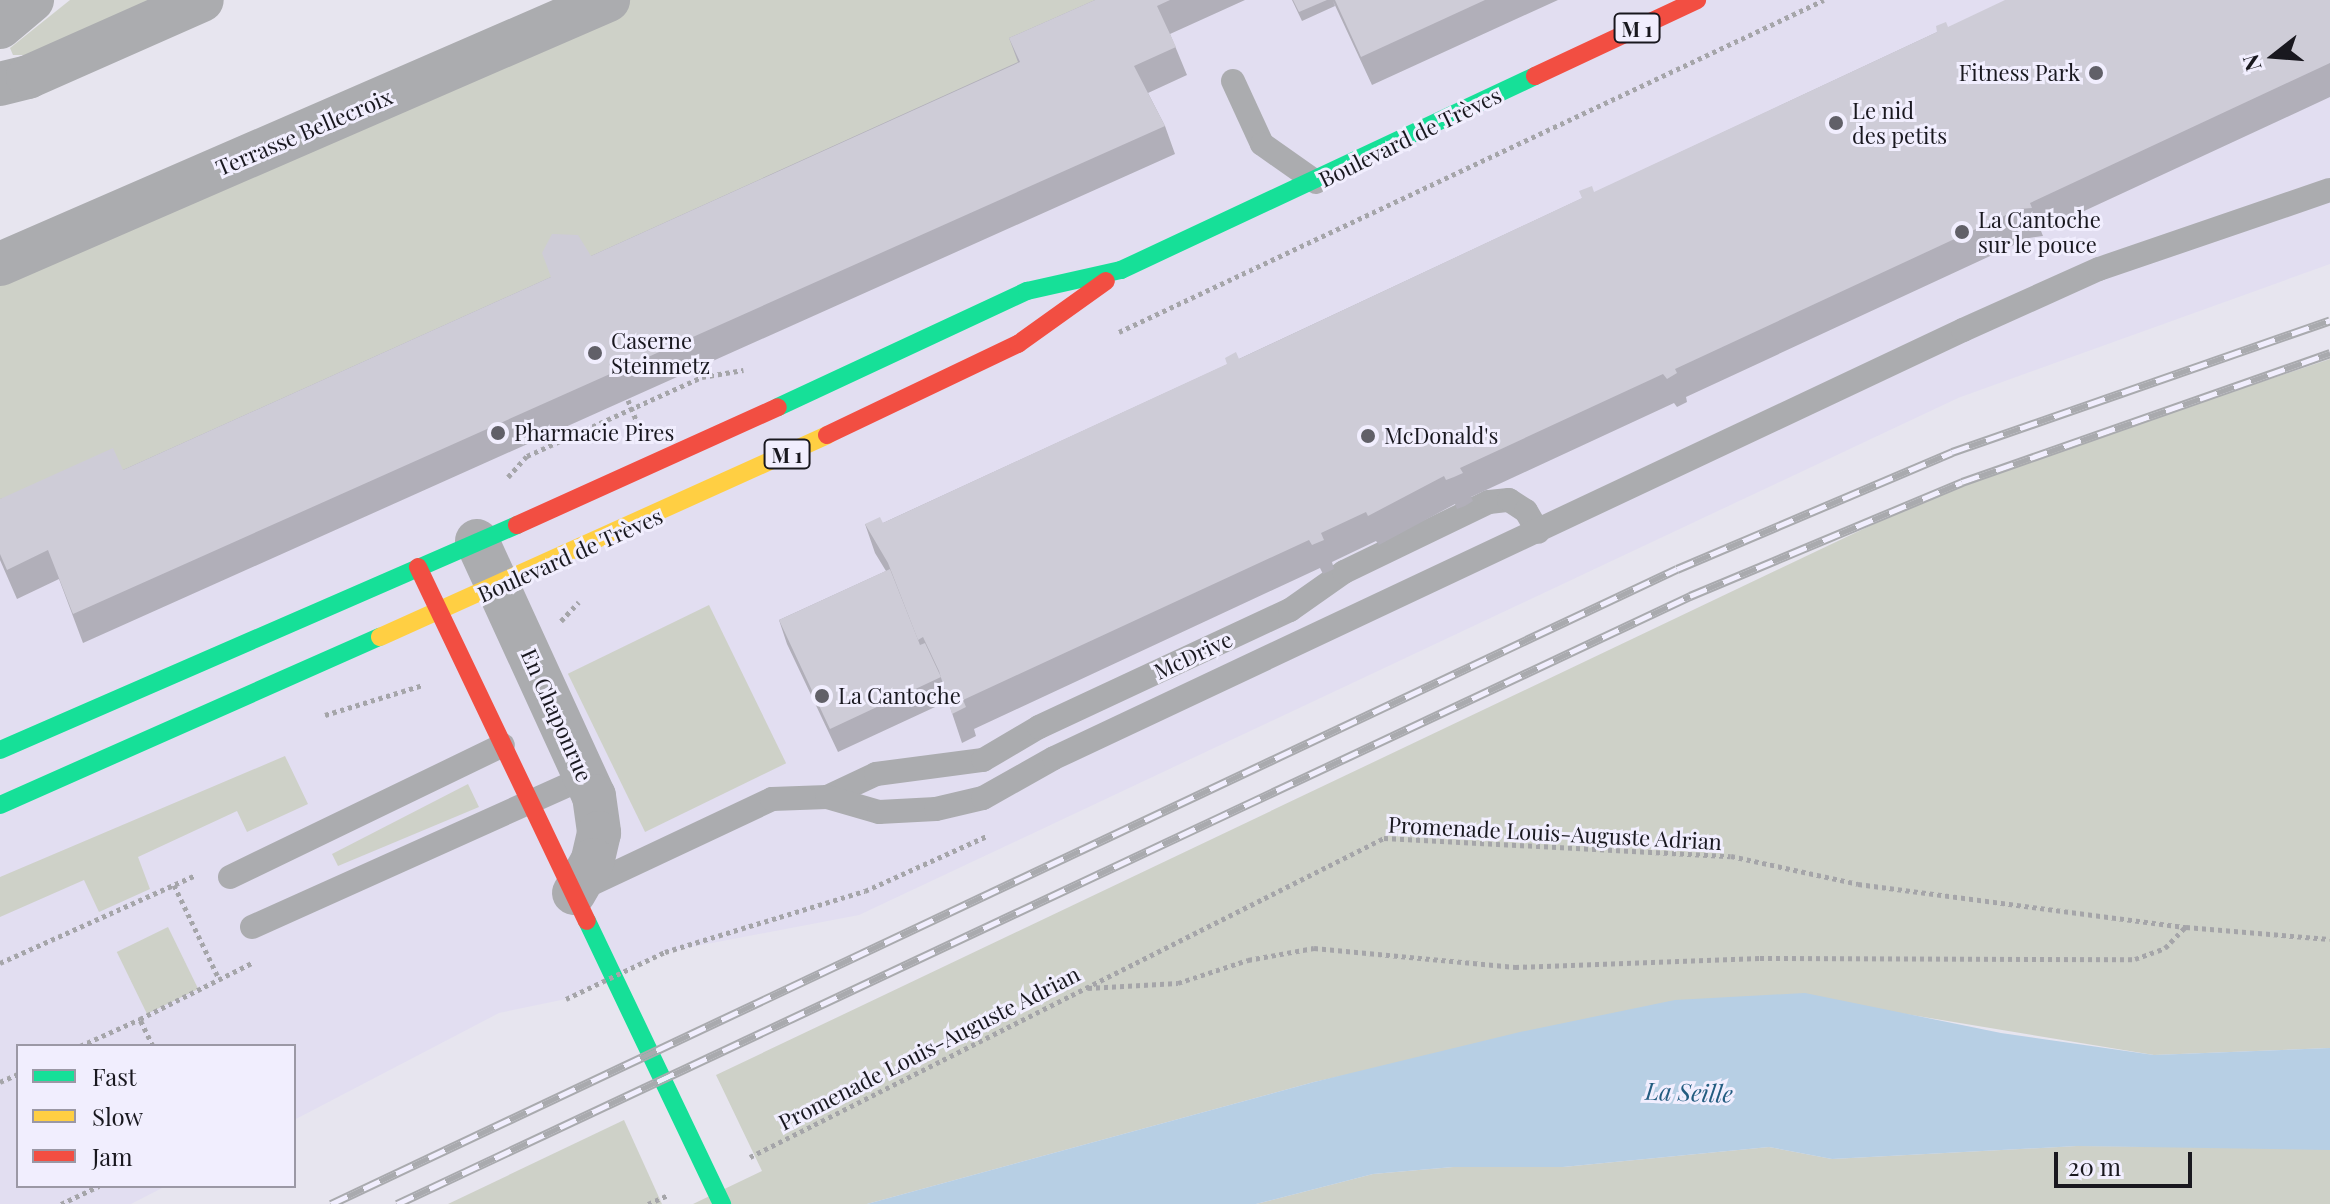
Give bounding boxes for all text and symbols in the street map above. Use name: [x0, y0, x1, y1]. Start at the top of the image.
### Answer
road number: M 1: [1613, 12, 1661, 44]
north arrow: [2234, 16, 2314, 96]
text: N: [2234, 51, 2268, 75]
place label: Fitness Park: [1959, 60, 2080, 86]
marker: Fitness Park: [2087, 64, 2105, 82]
street label: Boulevard de Trèves: [1314, 81, 1506, 193]
street label: Terrasse Bellecroix: [212, 83, 396, 181]
place label: Le nid des petits: [1852, 97, 1947, 148]
marker: Le nid des petits: [1827, 114, 1845, 132]
place label: La Cantoche sur le pouce: [1978, 206, 2101, 258]
marker: La Cantoche sur le pouce: [1953, 223, 1971, 241]
place label: Caserne Steinmetz: [611, 327, 710, 378]
marker: Caserne Steinmetz: [586, 344, 604, 362]
place label: Pharmacie Pires: [514, 420, 674, 446]
place label: McDonald's: [1384, 423, 1498, 449]
marker: Pharmacie Pires: [489, 424, 507, 442]
marker: McDonald's: [1359, 427, 1377, 445]
road number: M 1: [763, 438, 811, 470]
street label: Boulevard de Trèves: [473, 502, 667, 608]
street label: McDrive: [1150, 625, 1236, 685]
street label: En Chaponrue: [516, 644, 598, 786]
place label: La Cantoche: [838, 683, 961, 709]
marker: La Cantoche: [813, 687, 831, 705]
street label: Promenade Louis-Auguste Adrian: [1387, 811, 1723, 855]
street label: Promenade Louis-Auguste Adrian: [774, 960, 1084, 1136]
legend: [16, 1044, 296, 1188]
text: Fast: [92, 1060, 137, 1092]
water label: La Seille: [1645, 1076, 1733, 1108]
text: Slow: [92, 1100, 143, 1132]
scale bar: [2058, 1136, 2196, 1186]
text: Jam: [92, 1140, 133, 1172]
text: 20 m: [2068, 1150, 2121, 1182]

